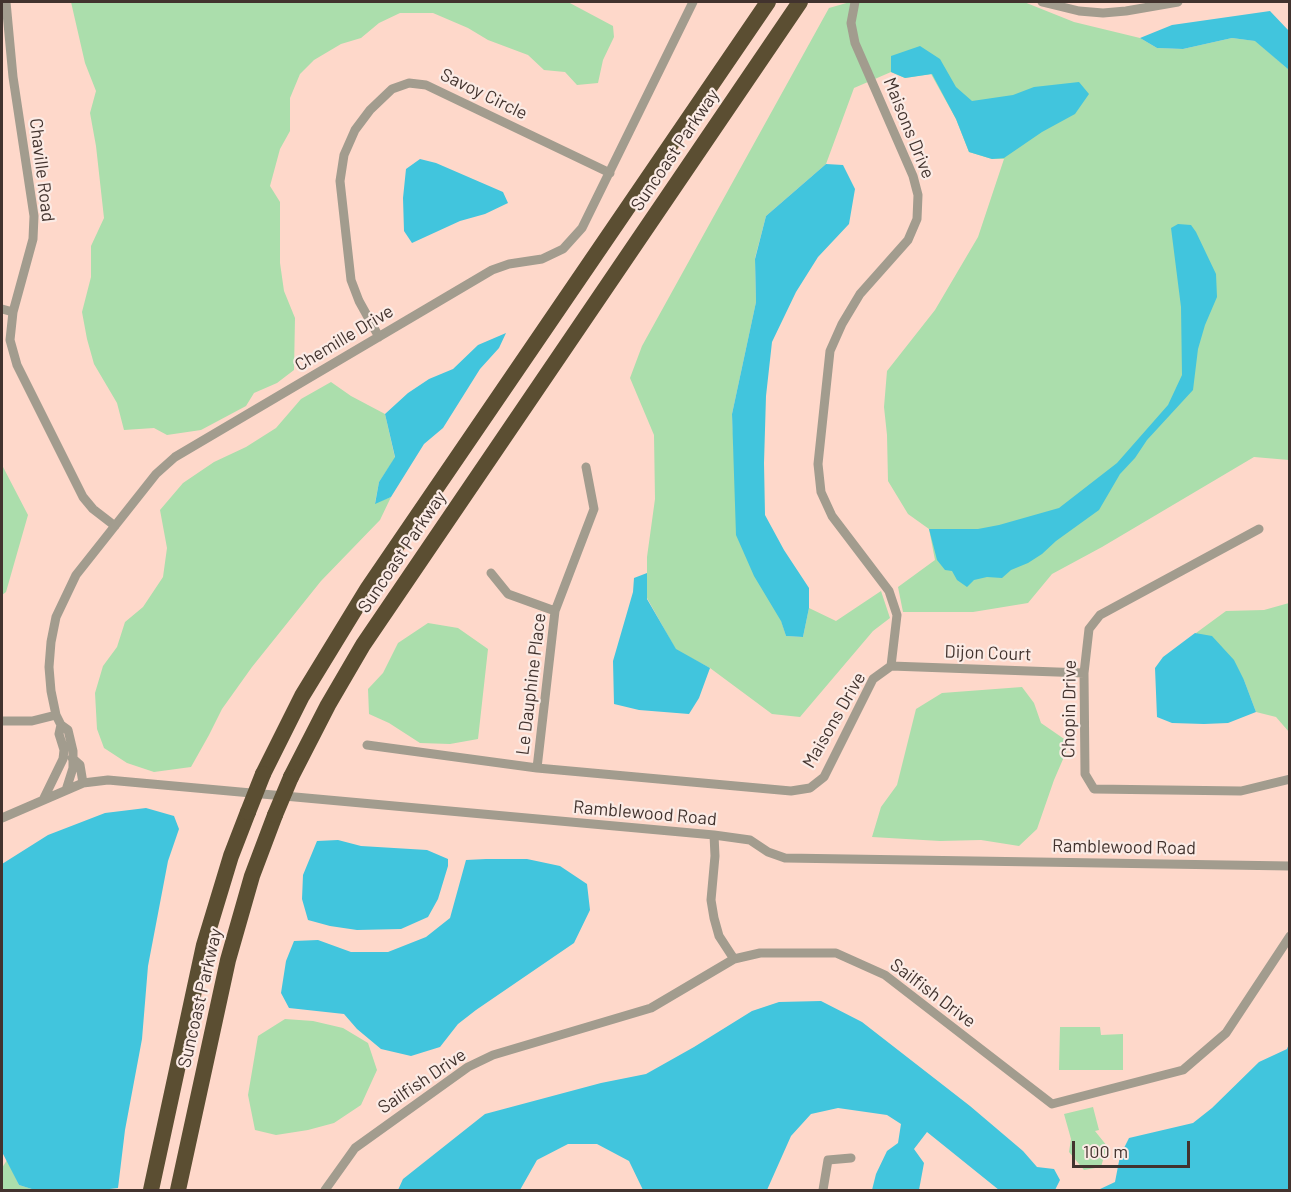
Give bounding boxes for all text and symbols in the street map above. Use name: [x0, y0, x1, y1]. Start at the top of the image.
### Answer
street label: Savoy Circle: [437, 64, 531, 124]
street label: Maisons Drive: [879, 74, 939, 182]
street label: Suncoast Parkway: [626, 85, 724, 215]
street label: Chaville Road: [25, 117, 59, 223]
street label: Chemille Drive: [291, 300, 397, 376]
street label: Suncoast Parkway: [353, 487, 451, 617]
street label: Le Dauphine Place: [512, 612, 550, 756]
street label: Dijon Court: [944, 641, 1032, 665]
street label: Chopin Drive: [1057, 660, 1081, 758]
street label: Maisons Drive: [798, 668, 870, 772]
street label: Ramblewood Road: [572, 796, 718, 830]
street label: Ramblewood Road: [1052, 835, 1196, 859]
street label: Suncoast Parkway: [173, 926, 227, 1070]
street label: Sailfish Drive: [886, 954, 980, 1032]
street label: Sailfish Drive: [374, 1044, 470, 1118]
scale bar: [1075, 1129, 1194, 1167]
text: 100 m: [1083, 1140, 1128, 1162]

